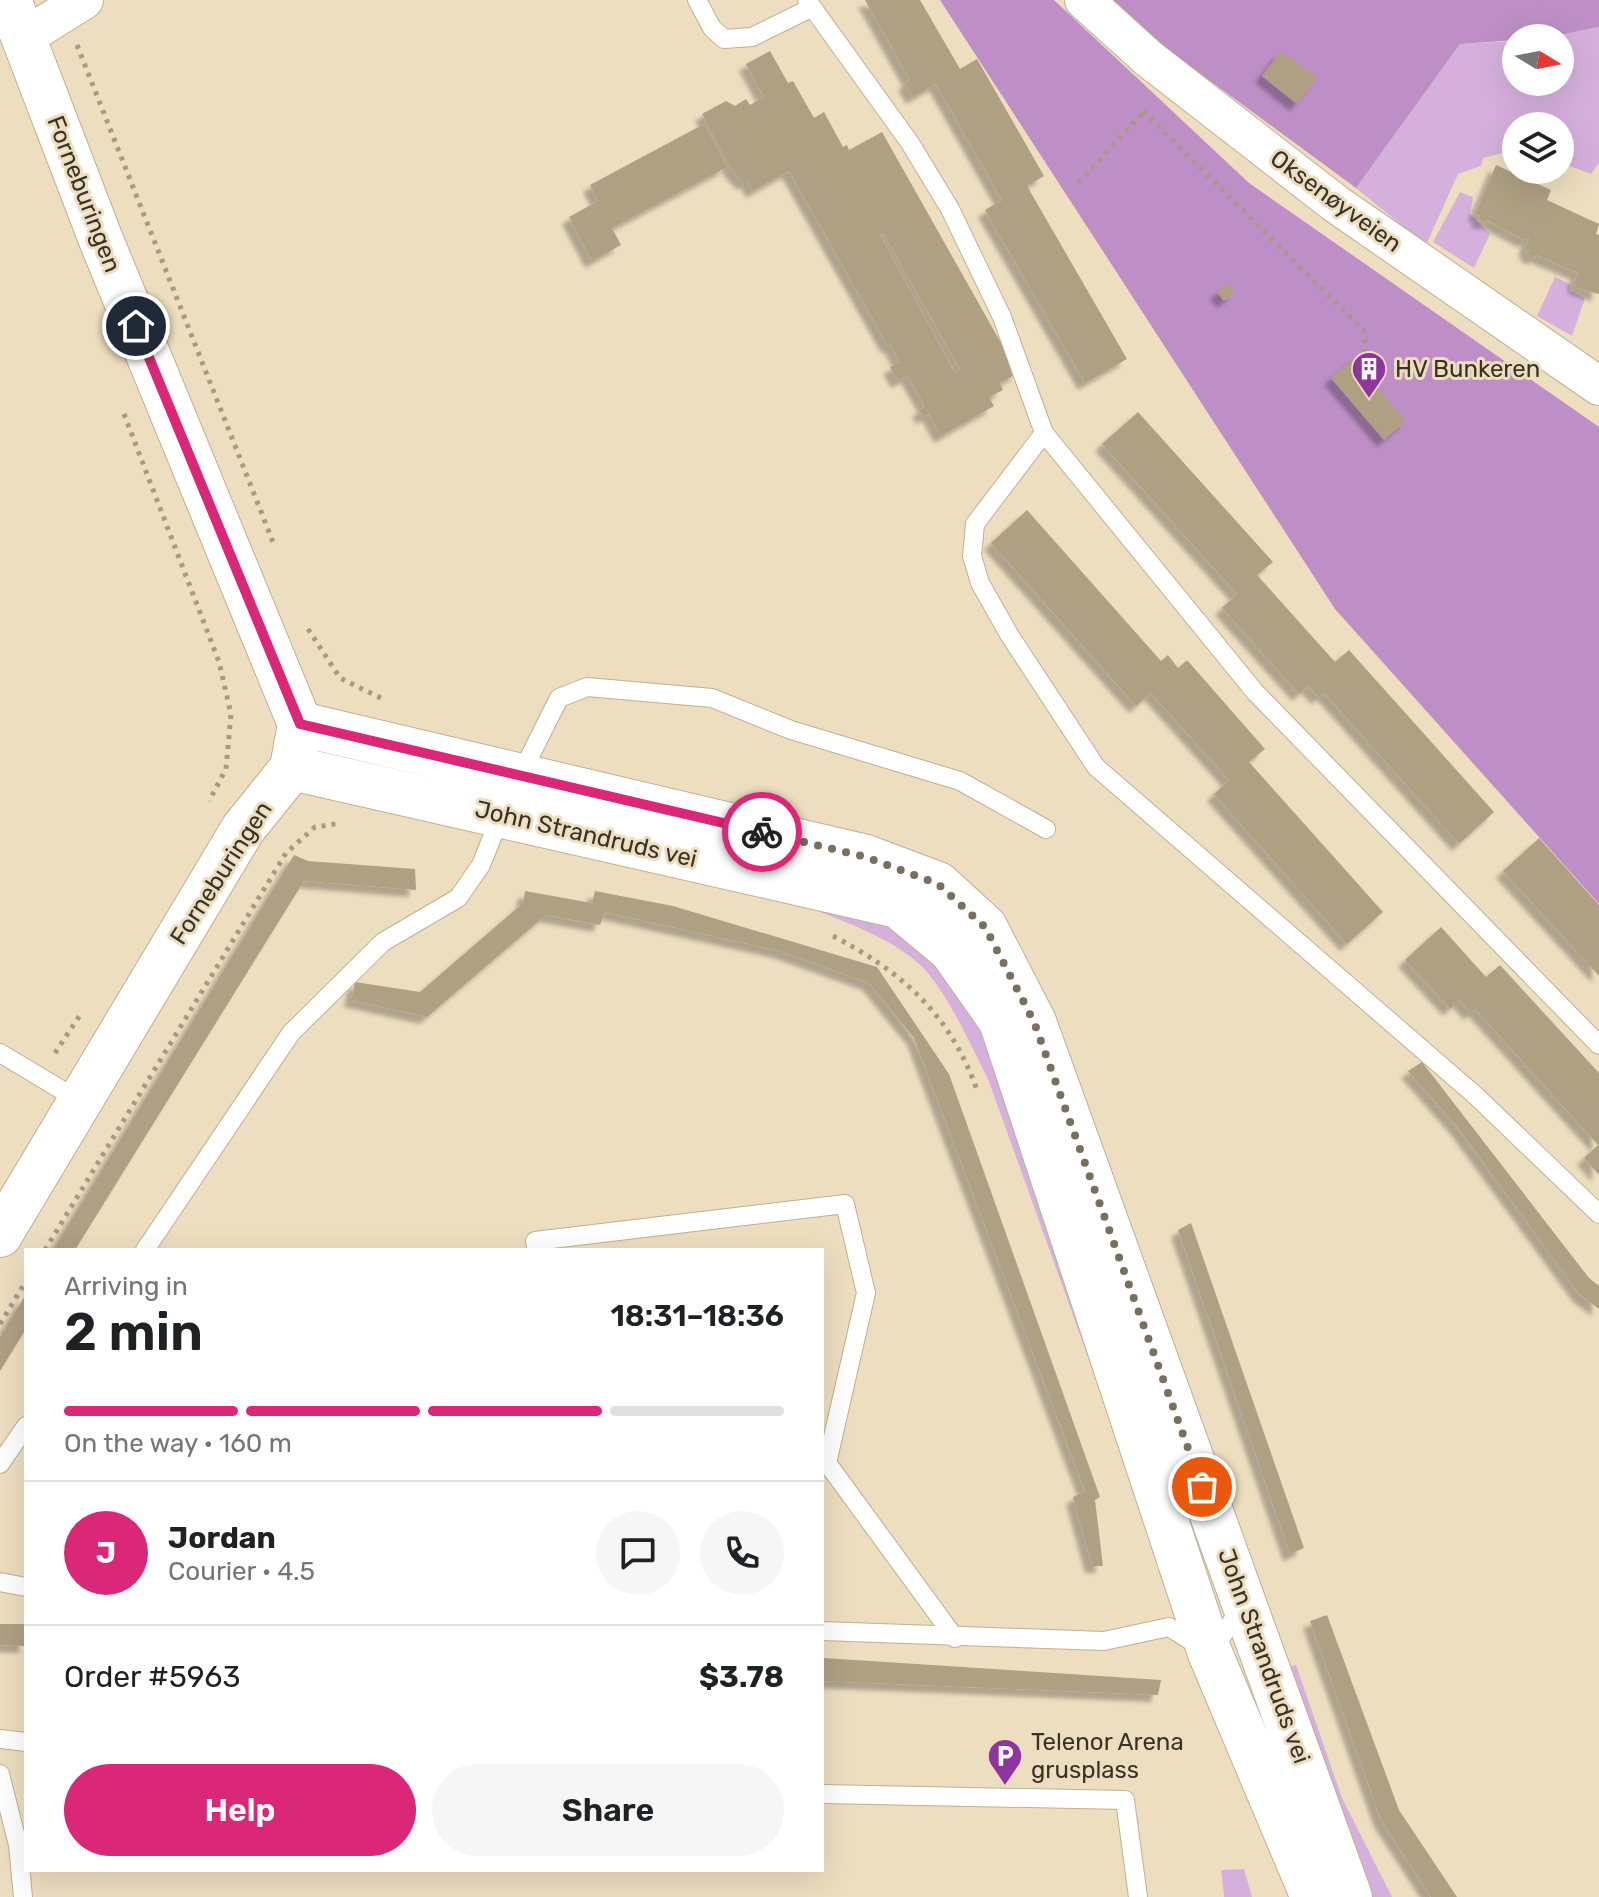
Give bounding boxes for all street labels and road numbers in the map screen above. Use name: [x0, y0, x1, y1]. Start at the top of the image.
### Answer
street label: Forneburingen: [41, 112, 127, 276]
street label: Oksenøyveien: [1265, 144, 1407, 258]
street label: John Strandruds vei: [472, 795, 700, 873]
street label: Forneburingen: [164, 796, 278, 950]
street label: John Strandruds vei: [1212, 1545, 1316, 1767]

